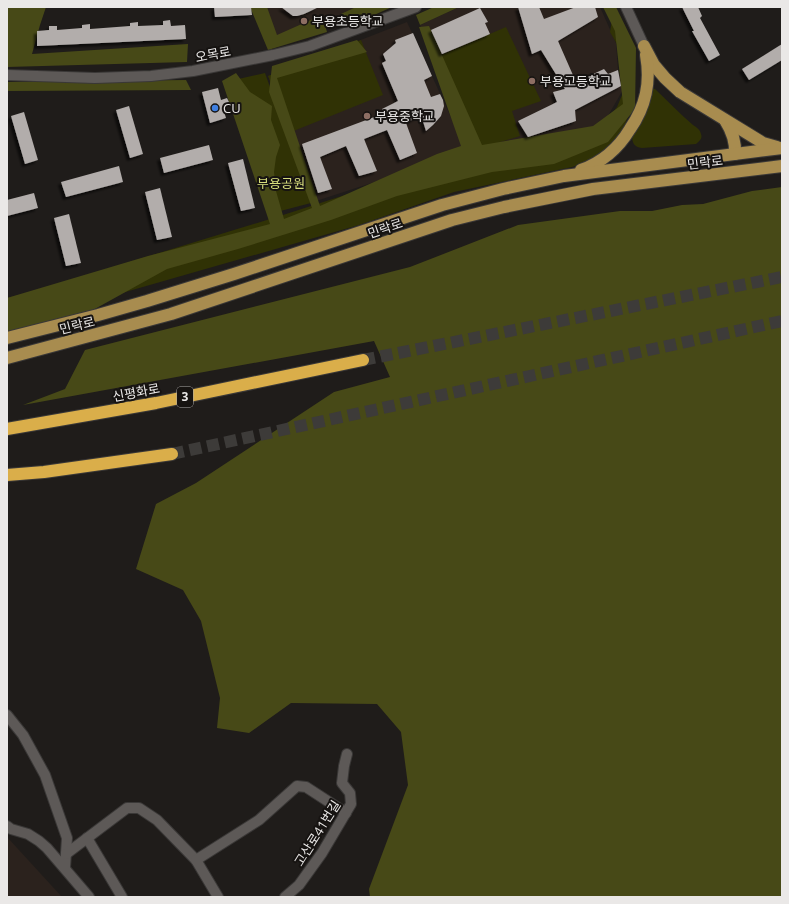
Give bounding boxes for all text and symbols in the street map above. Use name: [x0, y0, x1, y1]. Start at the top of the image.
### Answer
place label: 부용초등학교: [312, 12, 384, 30]
marker: 부용초등학교: [299, 16, 309, 26]
street label: 오목로: [194, 42, 232, 66]
place label: 부용고등학교: [540, 72, 612, 90]
marker: 부용고등학교: [527, 76, 537, 86]
place label: CU: [223, 99, 241, 117]
marker: CU: [210, 103, 220, 113]
place label: 부용중학교: [375, 107, 435, 125]
marker: 부용중학교: [362, 111, 372, 121]
street label: 민락로: [686, 151, 724, 173]
park label: 부용공원: [257, 174, 305, 192]
street label: 민락로: [365, 214, 405, 242]
street label: 민락로: [57, 312, 97, 338]
street label: 신평화로: [111, 379, 161, 405]
road number: 3: [177, 387, 193, 407]
street label: 고산로41번길: [290, 797, 344, 869]

